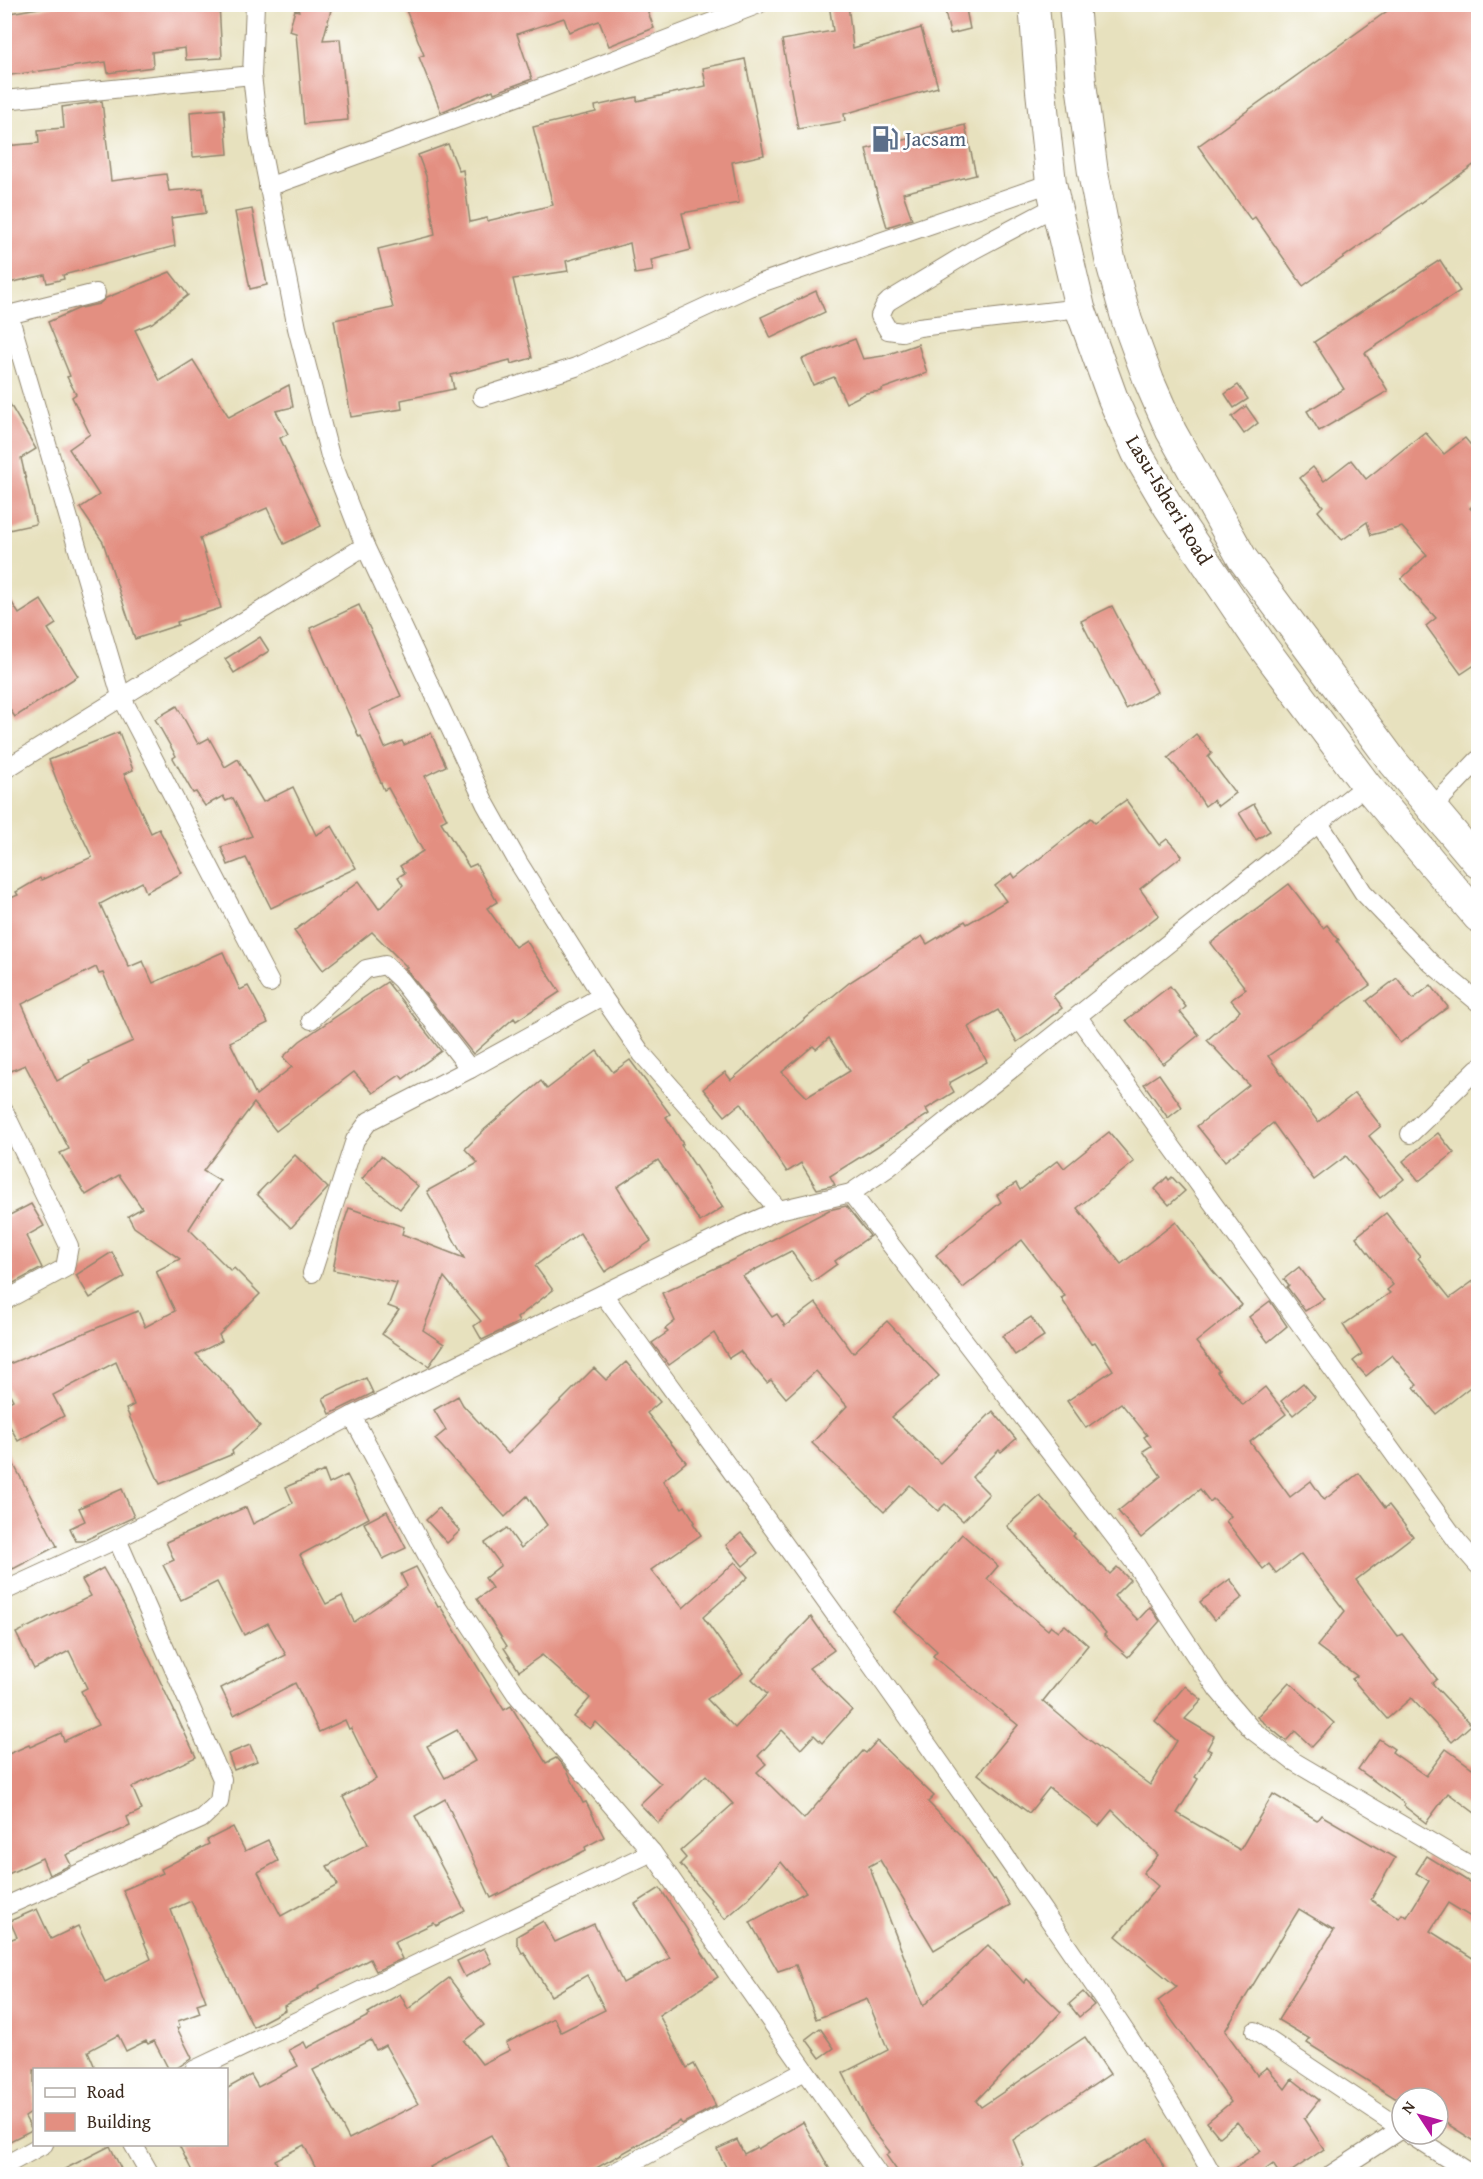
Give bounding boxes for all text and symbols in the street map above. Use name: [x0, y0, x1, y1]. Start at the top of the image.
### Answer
place label: Jacsam: [902, 123, 966, 154]
fuel station icon: Jacsam: [870, 124, 900, 154]
street label: Lasu-Isheri Road: [1118, 429, 1221, 571]
legend: [33, 2068, 228, 2146]
text: Road: [87, 2078, 125, 2105]
north arrow: [1390, 2086, 1450, 2146]
text: N: [1395, 2096, 1421, 2119]
text: Building: [87, 2108, 151, 2135]

